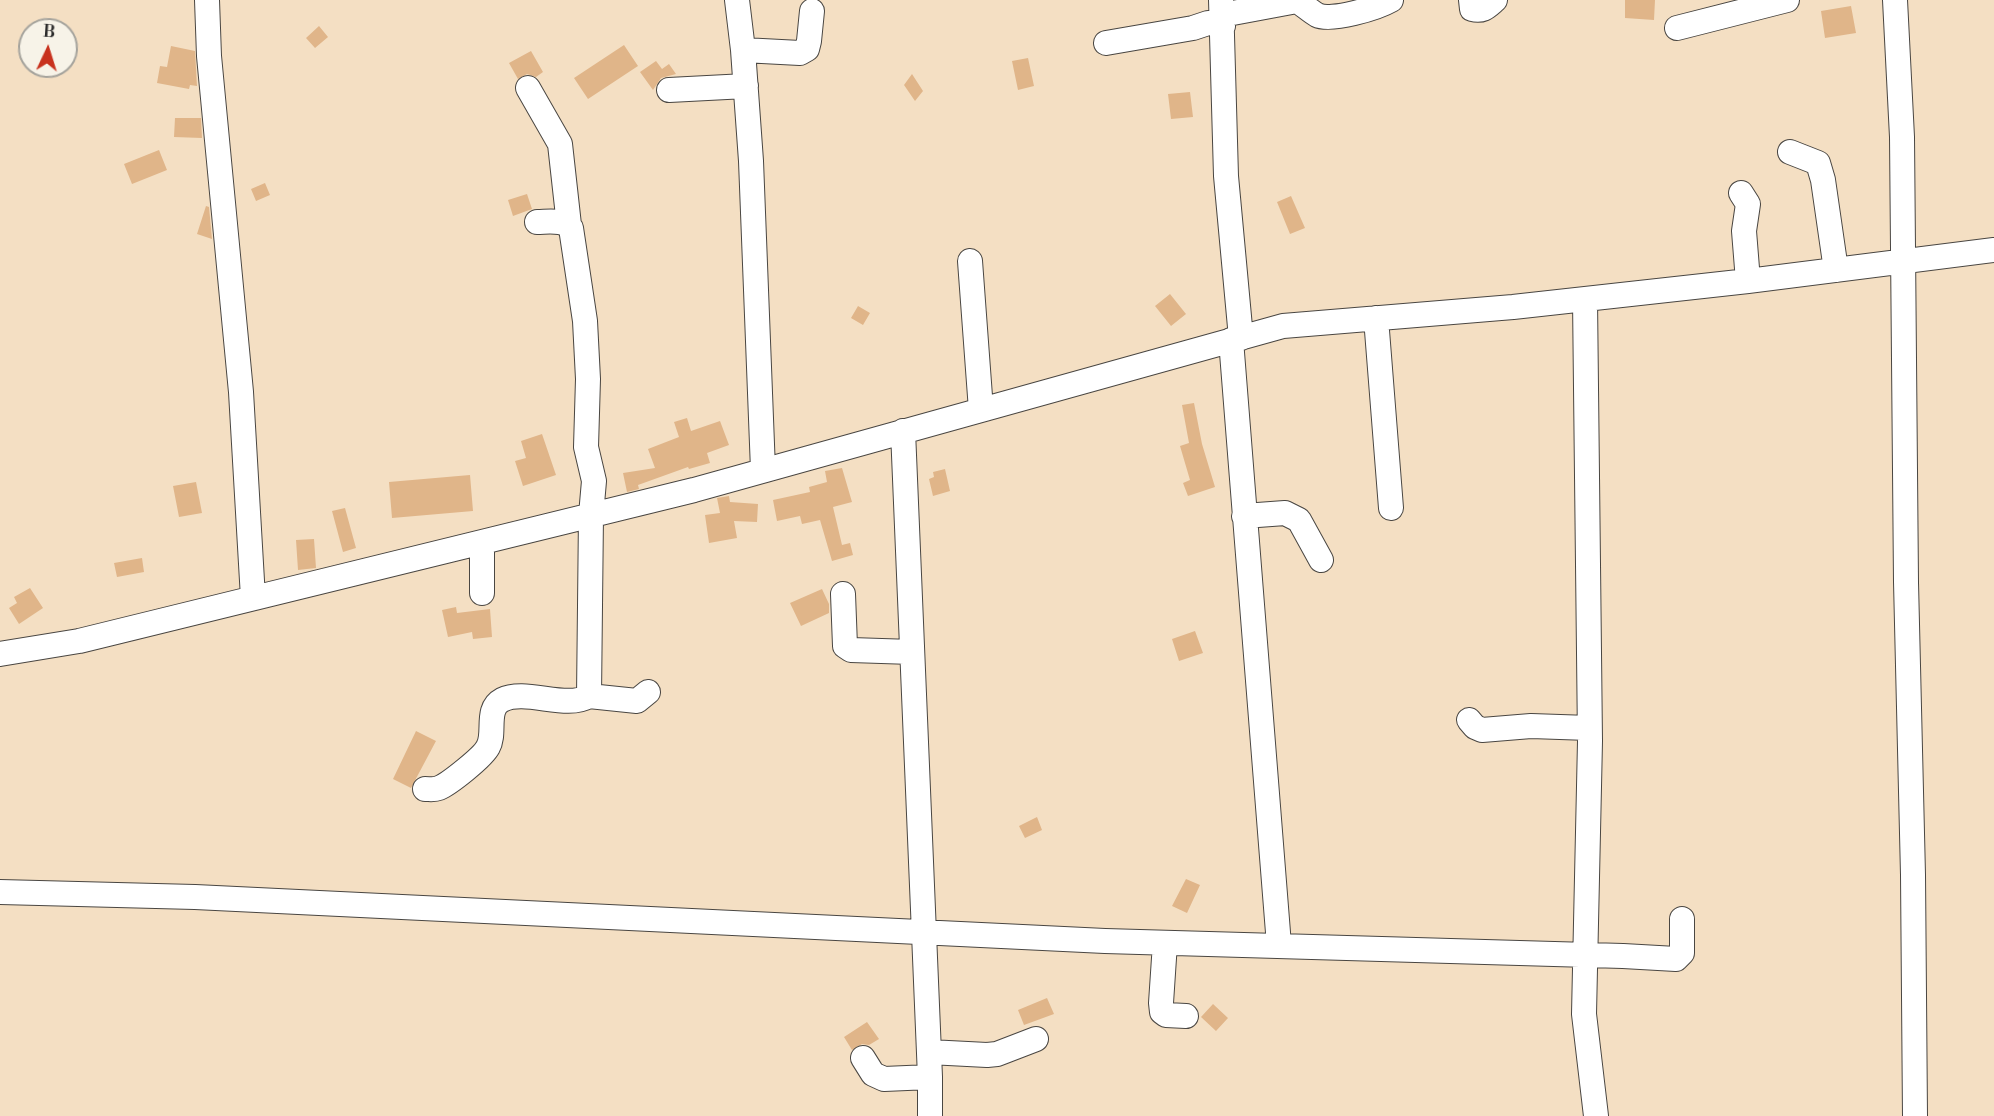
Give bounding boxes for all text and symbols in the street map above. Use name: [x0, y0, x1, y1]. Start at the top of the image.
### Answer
north arrow: [18, 18, 78, 78]
text: B: [42, 22, 56, 42]

